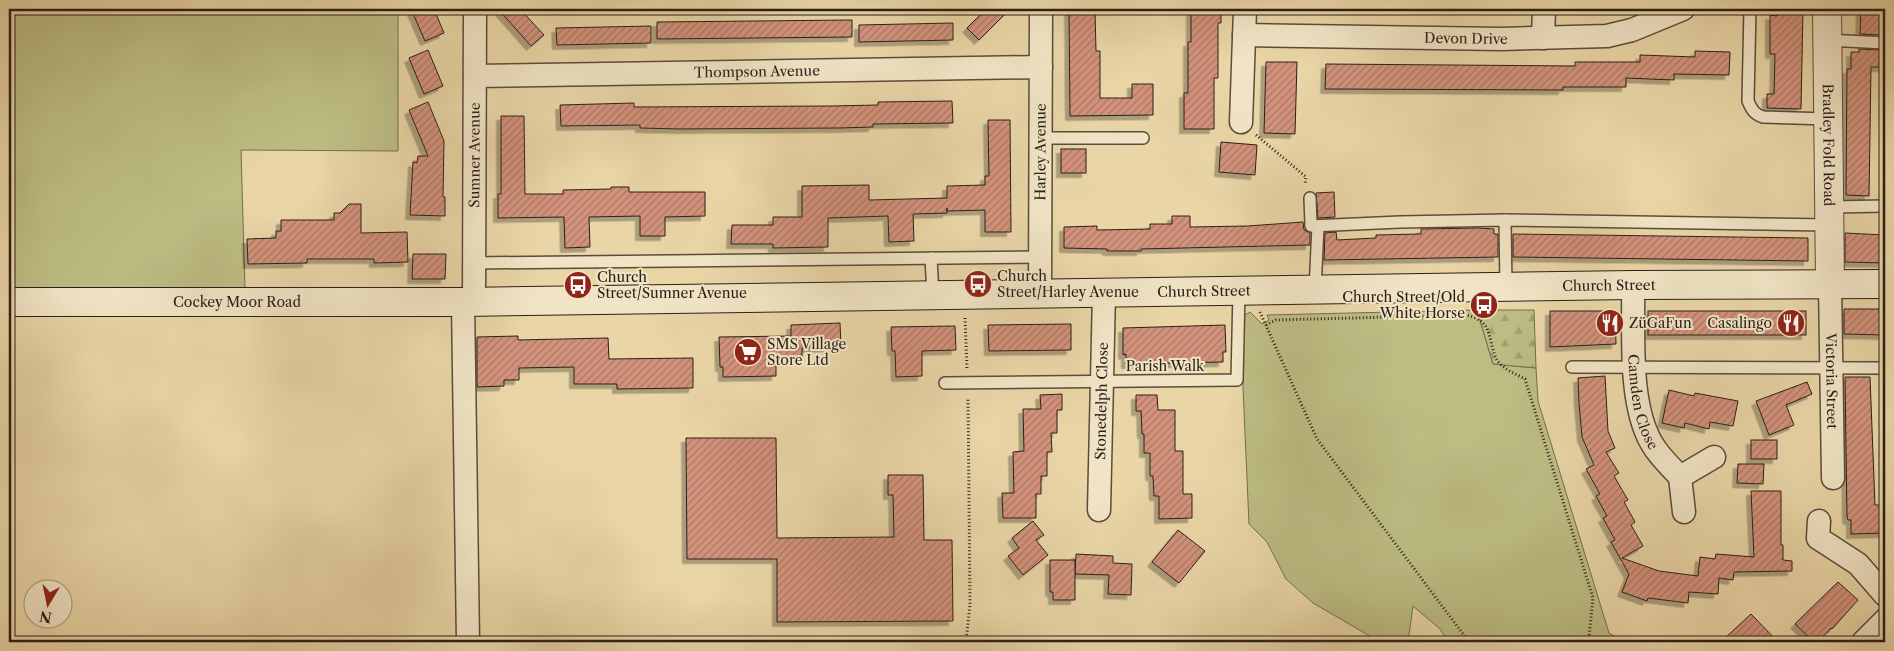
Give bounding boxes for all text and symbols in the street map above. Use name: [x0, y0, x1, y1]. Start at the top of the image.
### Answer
street label: Devon Drive: [1424, 29, 1508, 48]
street label: Thompson Avenue: [694, 62, 820, 82]
street label: Bradley Fold Road: [1819, 84, 1838, 207]
street label: Sumner Avenue: [465, 102, 484, 208]
street label: Harley Avenue: [1031, 103, 1050, 201]
place label: Church Street/Harley Avenue: [997, 267, 1139, 301]
place label: Church Street/Sumner Avenue: [597, 268, 747, 302]
bus stop icon: Church Street/Harley Avenue: [963, 269, 993, 299]
bus stop icon: Church Street/Sumner Avenue: [563, 270, 593, 300]
street label: Church Street: [1562, 276, 1656, 295]
street label: Church Street: [1157, 282, 1251, 301]
place label: Church Street/Old White Horse: [1342, 288, 1465, 322]
bus stop icon: Church Street/Old White Horse: [1469, 290, 1499, 320]
street label: Cockey Moor Road: [173, 293, 301, 311]
restaurant icon: ZüGaFun: [1595, 308, 1625, 338]
restaurant icon: Casalingo: [1776, 308, 1806, 338]
place label: ZüGaFun: [1629, 314, 1692, 332]
place label: Casalingo: [1707, 314, 1772, 332]
street label: Victoria Street: [1822, 332, 1841, 429]
place label: SMS Village Store Ltd: [767, 335, 846, 369]
supermarket icon: SMS Village Store Ltd: [733, 337, 763, 367]
street label: Stonedelph Close: [1091, 342, 1112, 460]
street label: Camden Close: [1624, 354, 1662, 453]
street label: Parish Walk: [1126, 357, 1205, 375]
north arrow: [22, 578, 72, 628]
text: N: [38, 607, 53, 627]

